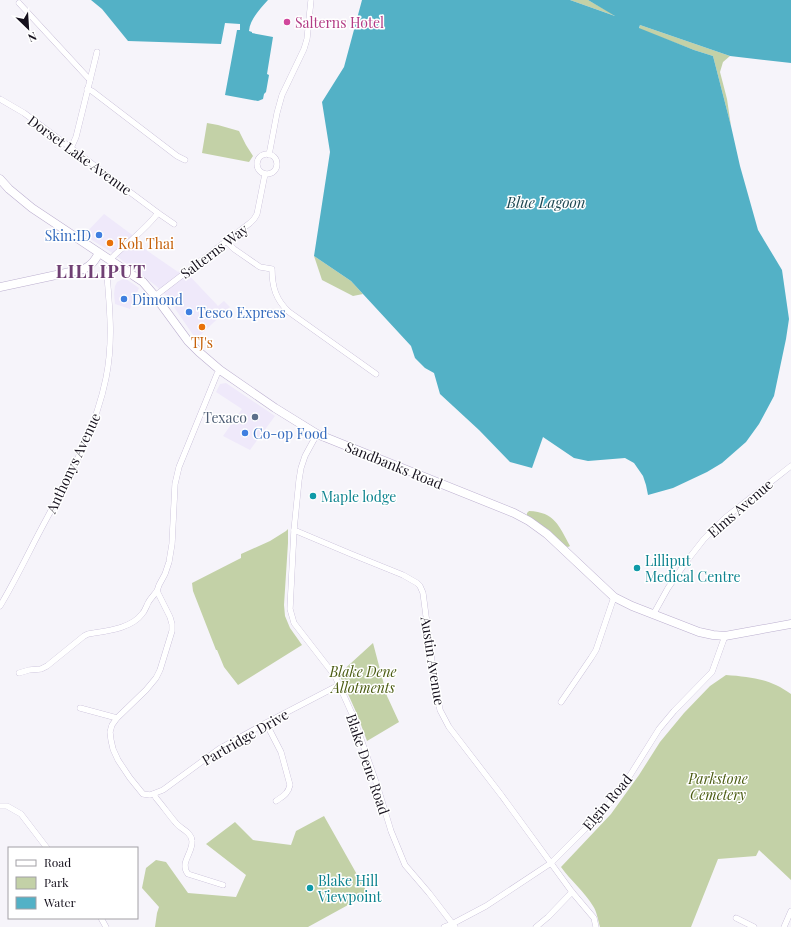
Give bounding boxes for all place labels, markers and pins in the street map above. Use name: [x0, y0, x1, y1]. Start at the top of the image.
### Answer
place label: Salterns Hotel: [295, 13, 384, 32]
marker: Salterns Hotel: [282, 17, 292, 27]
place label: Skin:ID: [45, 226, 91, 245]
marker: Skin:ID: [94, 230, 104, 240]
place label: Koh Thai: [118, 234, 174, 253]
marker: Koh Thai: [105, 238, 115, 248]
place label: Dimond: [132, 290, 183, 309]
marker: Dimond: [119, 294, 129, 304]
place label: Tesco Express: [197, 303, 286, 322]
marker: Tesco Express: [184, 307, 194, 317]
marker: TJ's: [197, 322, 207, 332]
place label: TJ's: [191, 333, 213, 352]
place label: Texaco: [203, 408, 247, 427]
marker: Texaco: [250, 412, 260, 422]
place label: Co-op Food: [253, 424, 328, 443]
marker: Co-op Food: [240, 428, 250, 438]
place label: Maple lodge: [321, 487, 396, 506]
marker: Maple lodge: [308, 491, 318, 501]
place label: Lilliput Medical Centre: [645, 551, 741, 586]
marker: Lilliput Medical Centre: [632, 563, 642, 573]
place label: Blake Hill Viewpoint: [317, 871, 383, 906]
marker: Blake Hill Viewpoint: [305, 883, 315, 893]

